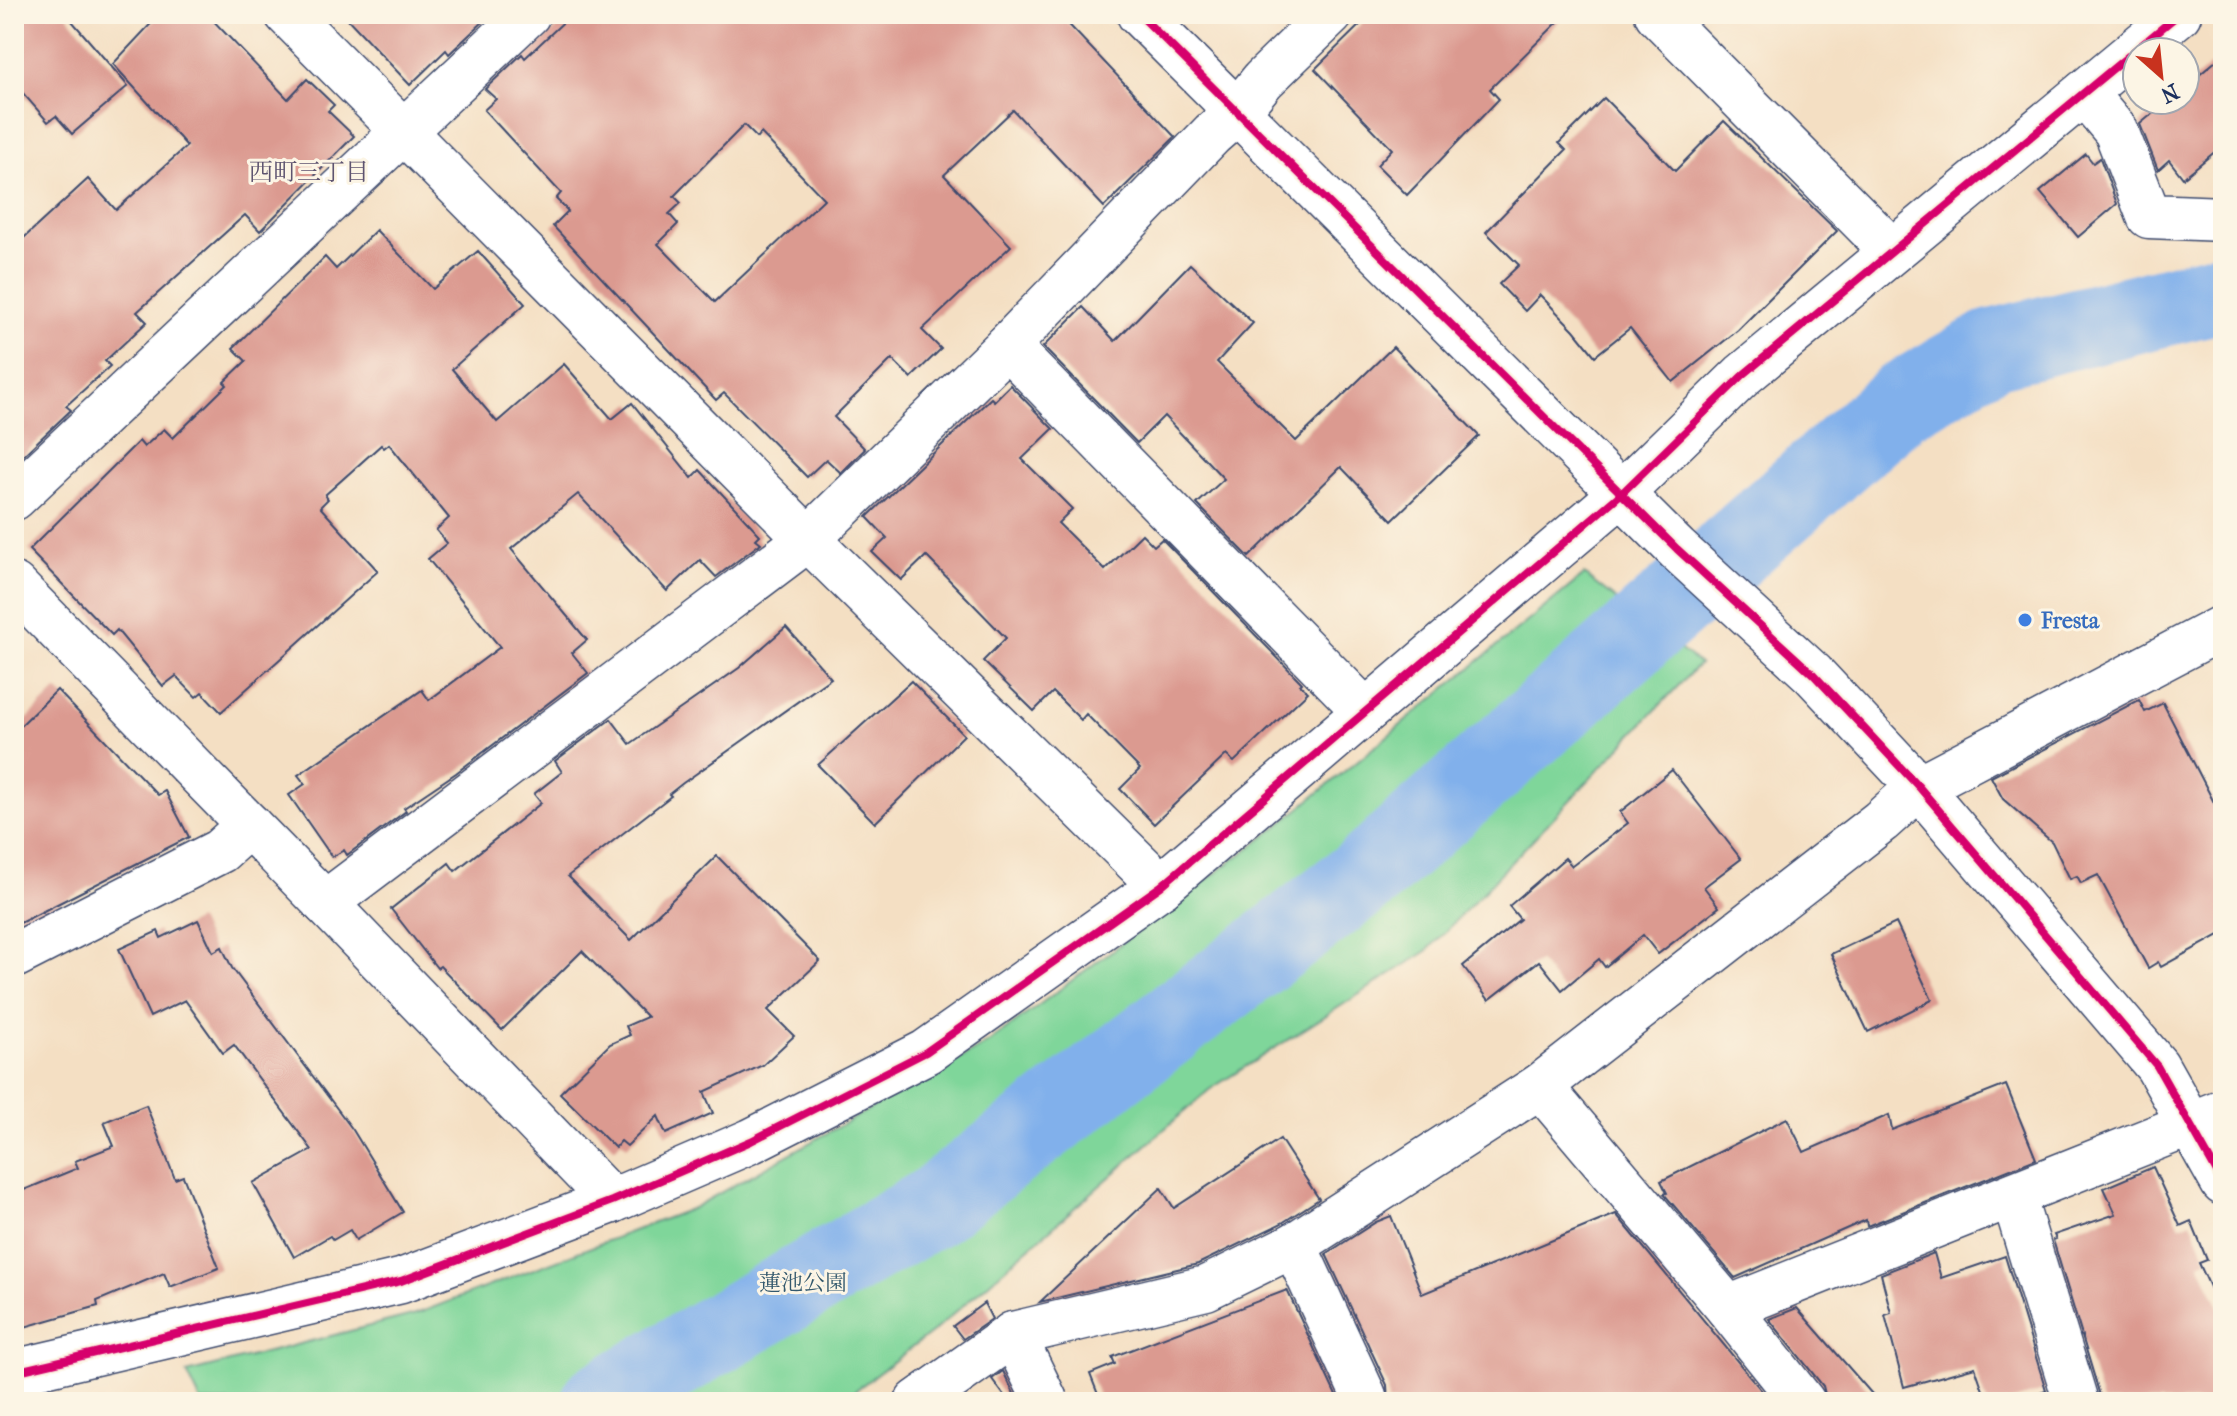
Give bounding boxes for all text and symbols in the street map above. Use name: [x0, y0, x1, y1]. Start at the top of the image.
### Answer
north arrow: [2121, 36, 2201, 116]
text: N: [2156, 78, 2183, 108]
district label: 西町三丁目: [249, 158, 369, 186]
place label: Fresta: [2040, 608, 2100, 634]
marker: Fresta: [2016, 611, 2034, 629]
park label: 蓮池公園: [759, 1270, 847, 1296]

